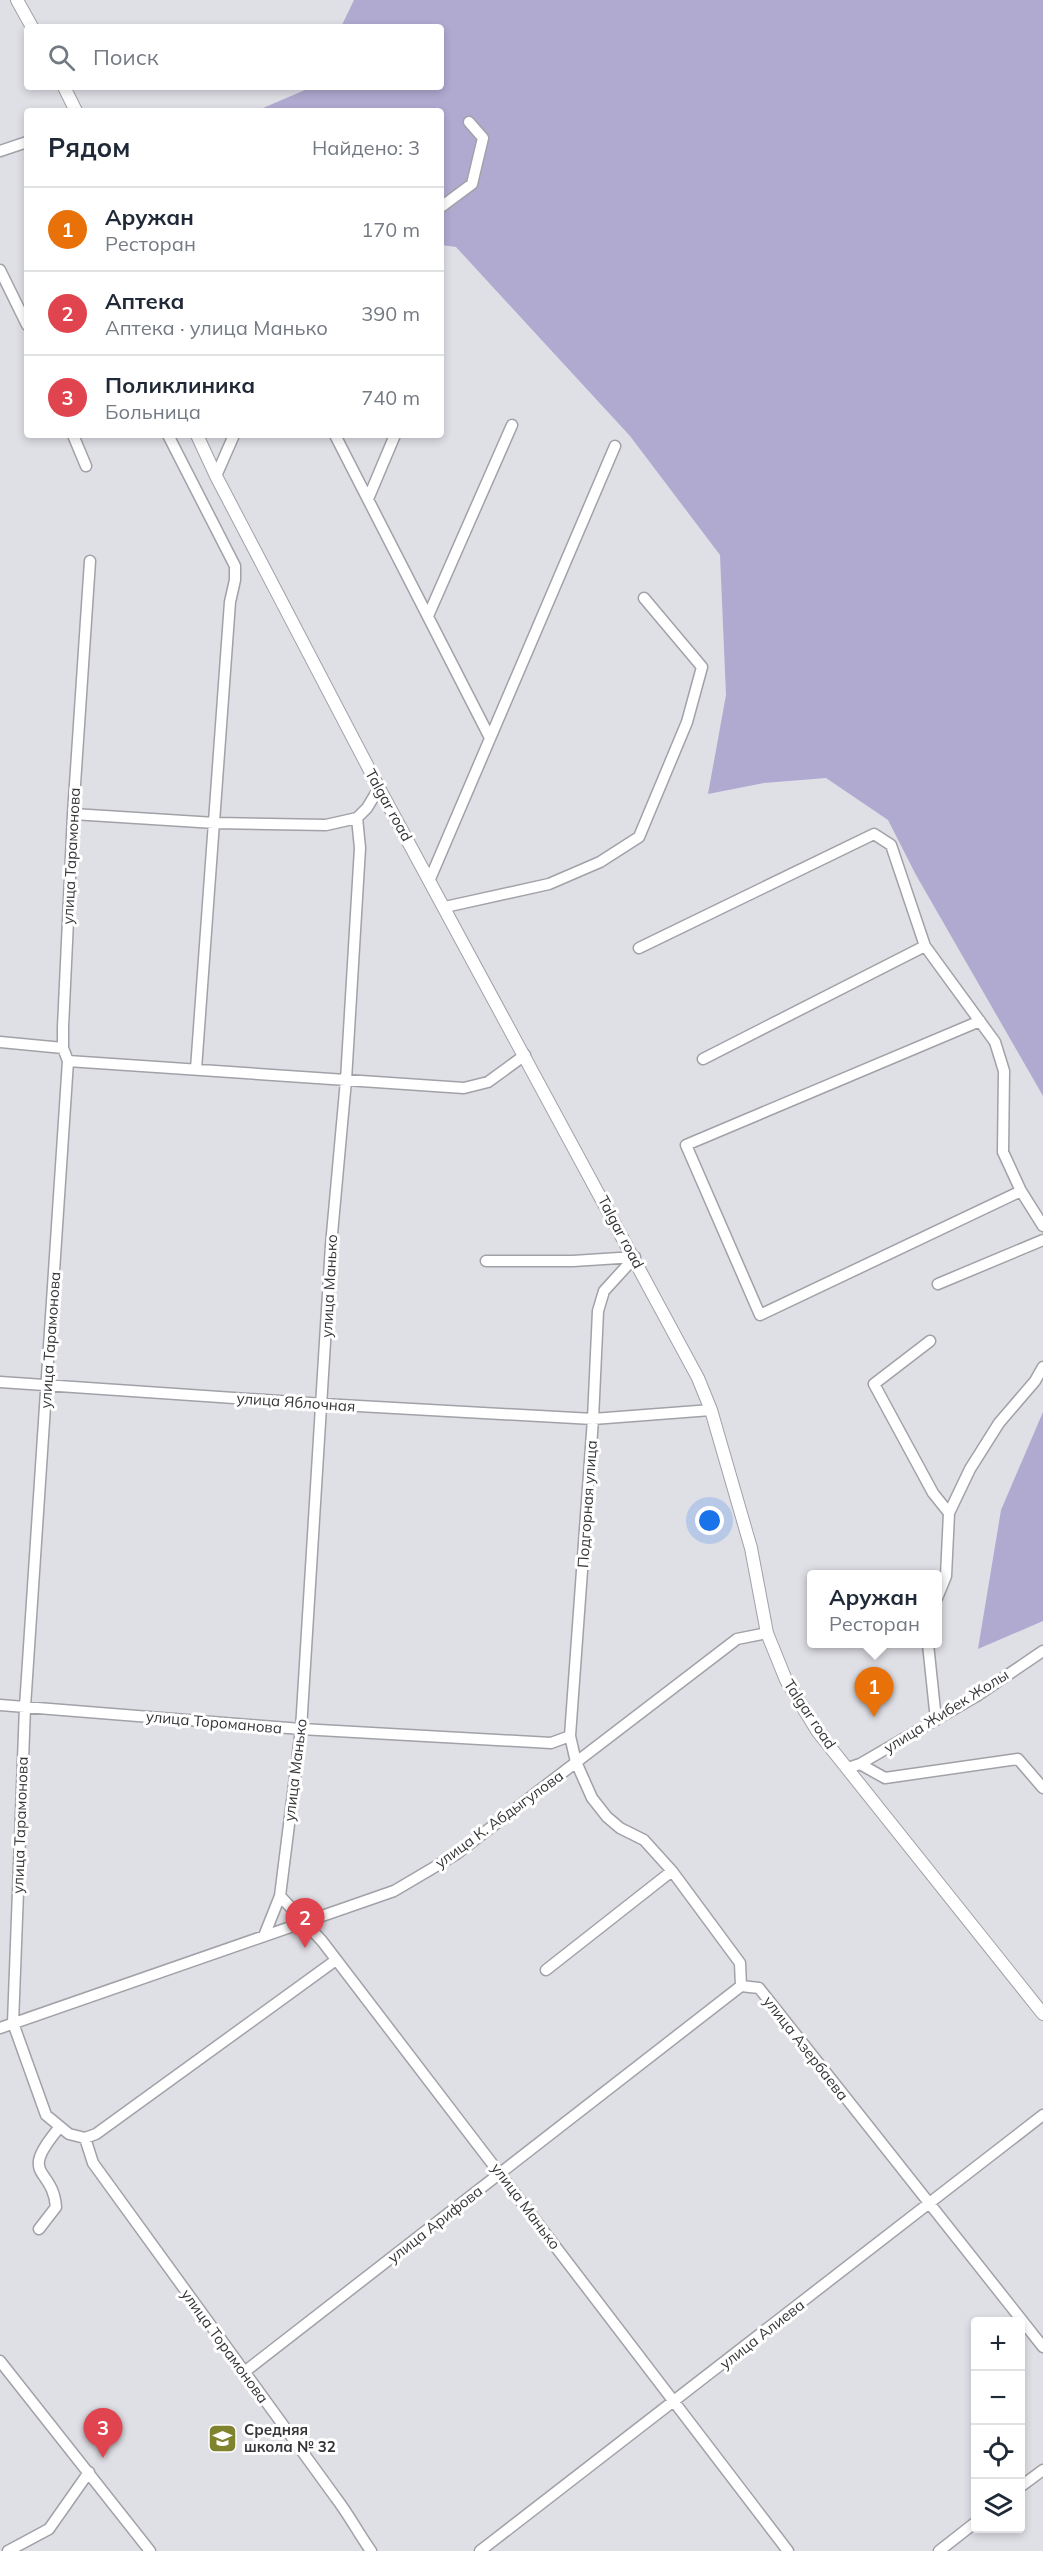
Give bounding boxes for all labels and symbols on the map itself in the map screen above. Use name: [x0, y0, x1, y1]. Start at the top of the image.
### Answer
street label: Talgar road: [361, 765, 417, 845]
street label: улица Тарамонова: [58, 787, 84, 925]
street label: Talgar road: [594, 1192, 648, 1272]
street label: улица Манько: [317, 1234, 341, 1338]
street label: улица Тарамонова: [36, 1271, 64, 1409]
street label: улица Яблочная: [236, 1388, 356, 1416]
street label: Подгорная улица: [573, 1440, 601, 1568]
your location: [695, 1506, 724, 1535]
street label: улица Жибек Жолы: [880, 1665, 1012, 1757]
pin: 1: [854, 1668, 894, 1717]
street label: Talgar road: [780, 1676, 840, 1752]
street label: улица Тороманова: [145, 1707, 283, 1737]
street label: улица Манько: [279, 1717, 311, 1823]
street label: улица Тарамонова: [8, 1756, 32, 1894]
street label: улица К. Абдыгулова: [431, 1766, 567, 1872]
pin: 2: [286, 1898, 324, 1948]
street label: улица Азербаева: [759, 1992, 853, 2104]
street label: улица Манько: [487, 2159, 565, 2253]
street label: улица Арифова: [384, 2181, 486, 2267]
street label: улица Торамонова: [177, 2285, 273, 2407]
street label: улица Алиева: [716, 2295, 808, 2373]
pin: 3: [84, 2408, 122, 2458]
place label: Средняя школа № 32: [244, 2420, 336, 2456]
school or university icon: Средняя школа № 32: [207, 2422, 239, 2454]

